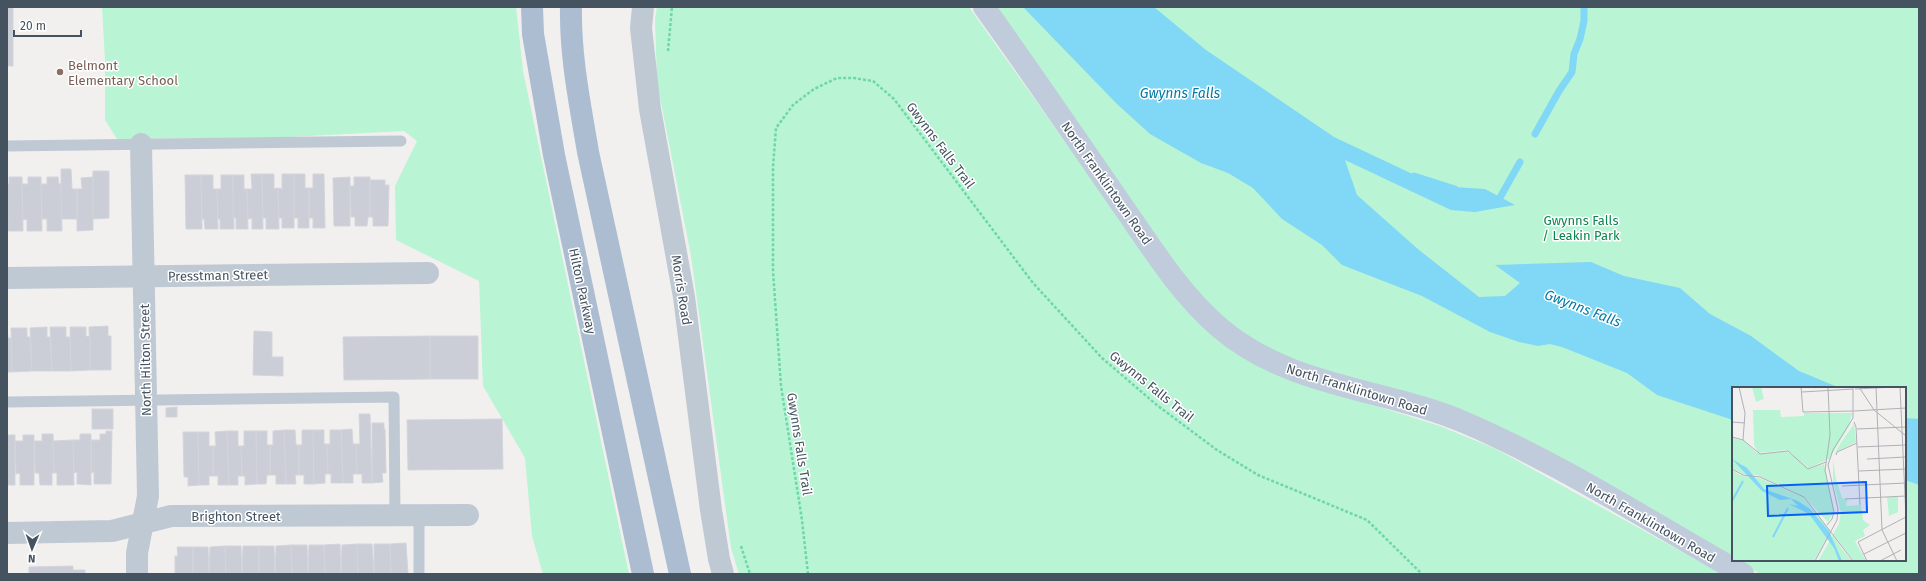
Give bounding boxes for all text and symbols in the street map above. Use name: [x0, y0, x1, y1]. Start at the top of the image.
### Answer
scale bar: [14, 12, 81, 38]
text: 20 m: [20, 19, 46, 33]
place label: Belmont Elementary School: [68, 58, 178, 88]
marker: Belmont Elementary School: [55, 67, 65, 77]
water label: Gwynns Falls: [1140, 85, 1221, 102]
street label: Gwynns Falls Trail: [903, 99, 978, 191]
street label: North Franklintown Road: [1058, 119, 1155, 248]
park label: Gwynns Falls / Leakin Park: [1542, 213, 1620, 243]
street label: Hilton Parkway: [566, 247, 599, 336]
street label: Morris Road: [669, 254, 694, 326]
street label: Presstman Street: [168, 267, 269, 284]
water label: Gwynns Falls: [1542, 286, 1624, 331]
street label: North Hilton Street: [137, 304, 154, 416]
street label: Gwynns Falls Trail: [1107, 348, 1197, 425]
street label: North Franklintown Road: [1285, 361, 1429, 418]
inset map: [1732, 387, 1906, 561]
street label: Gwynns Falls Trail: [784, 392, 815, 497]
street label: North Franklintown Road: [1584, 479, 1718, 566]
street label: Brighton Street: [191, 509, 281, 524]
north arrow: [12, 529, 52, 569]
text: N: [28, 552, 36, 565]

